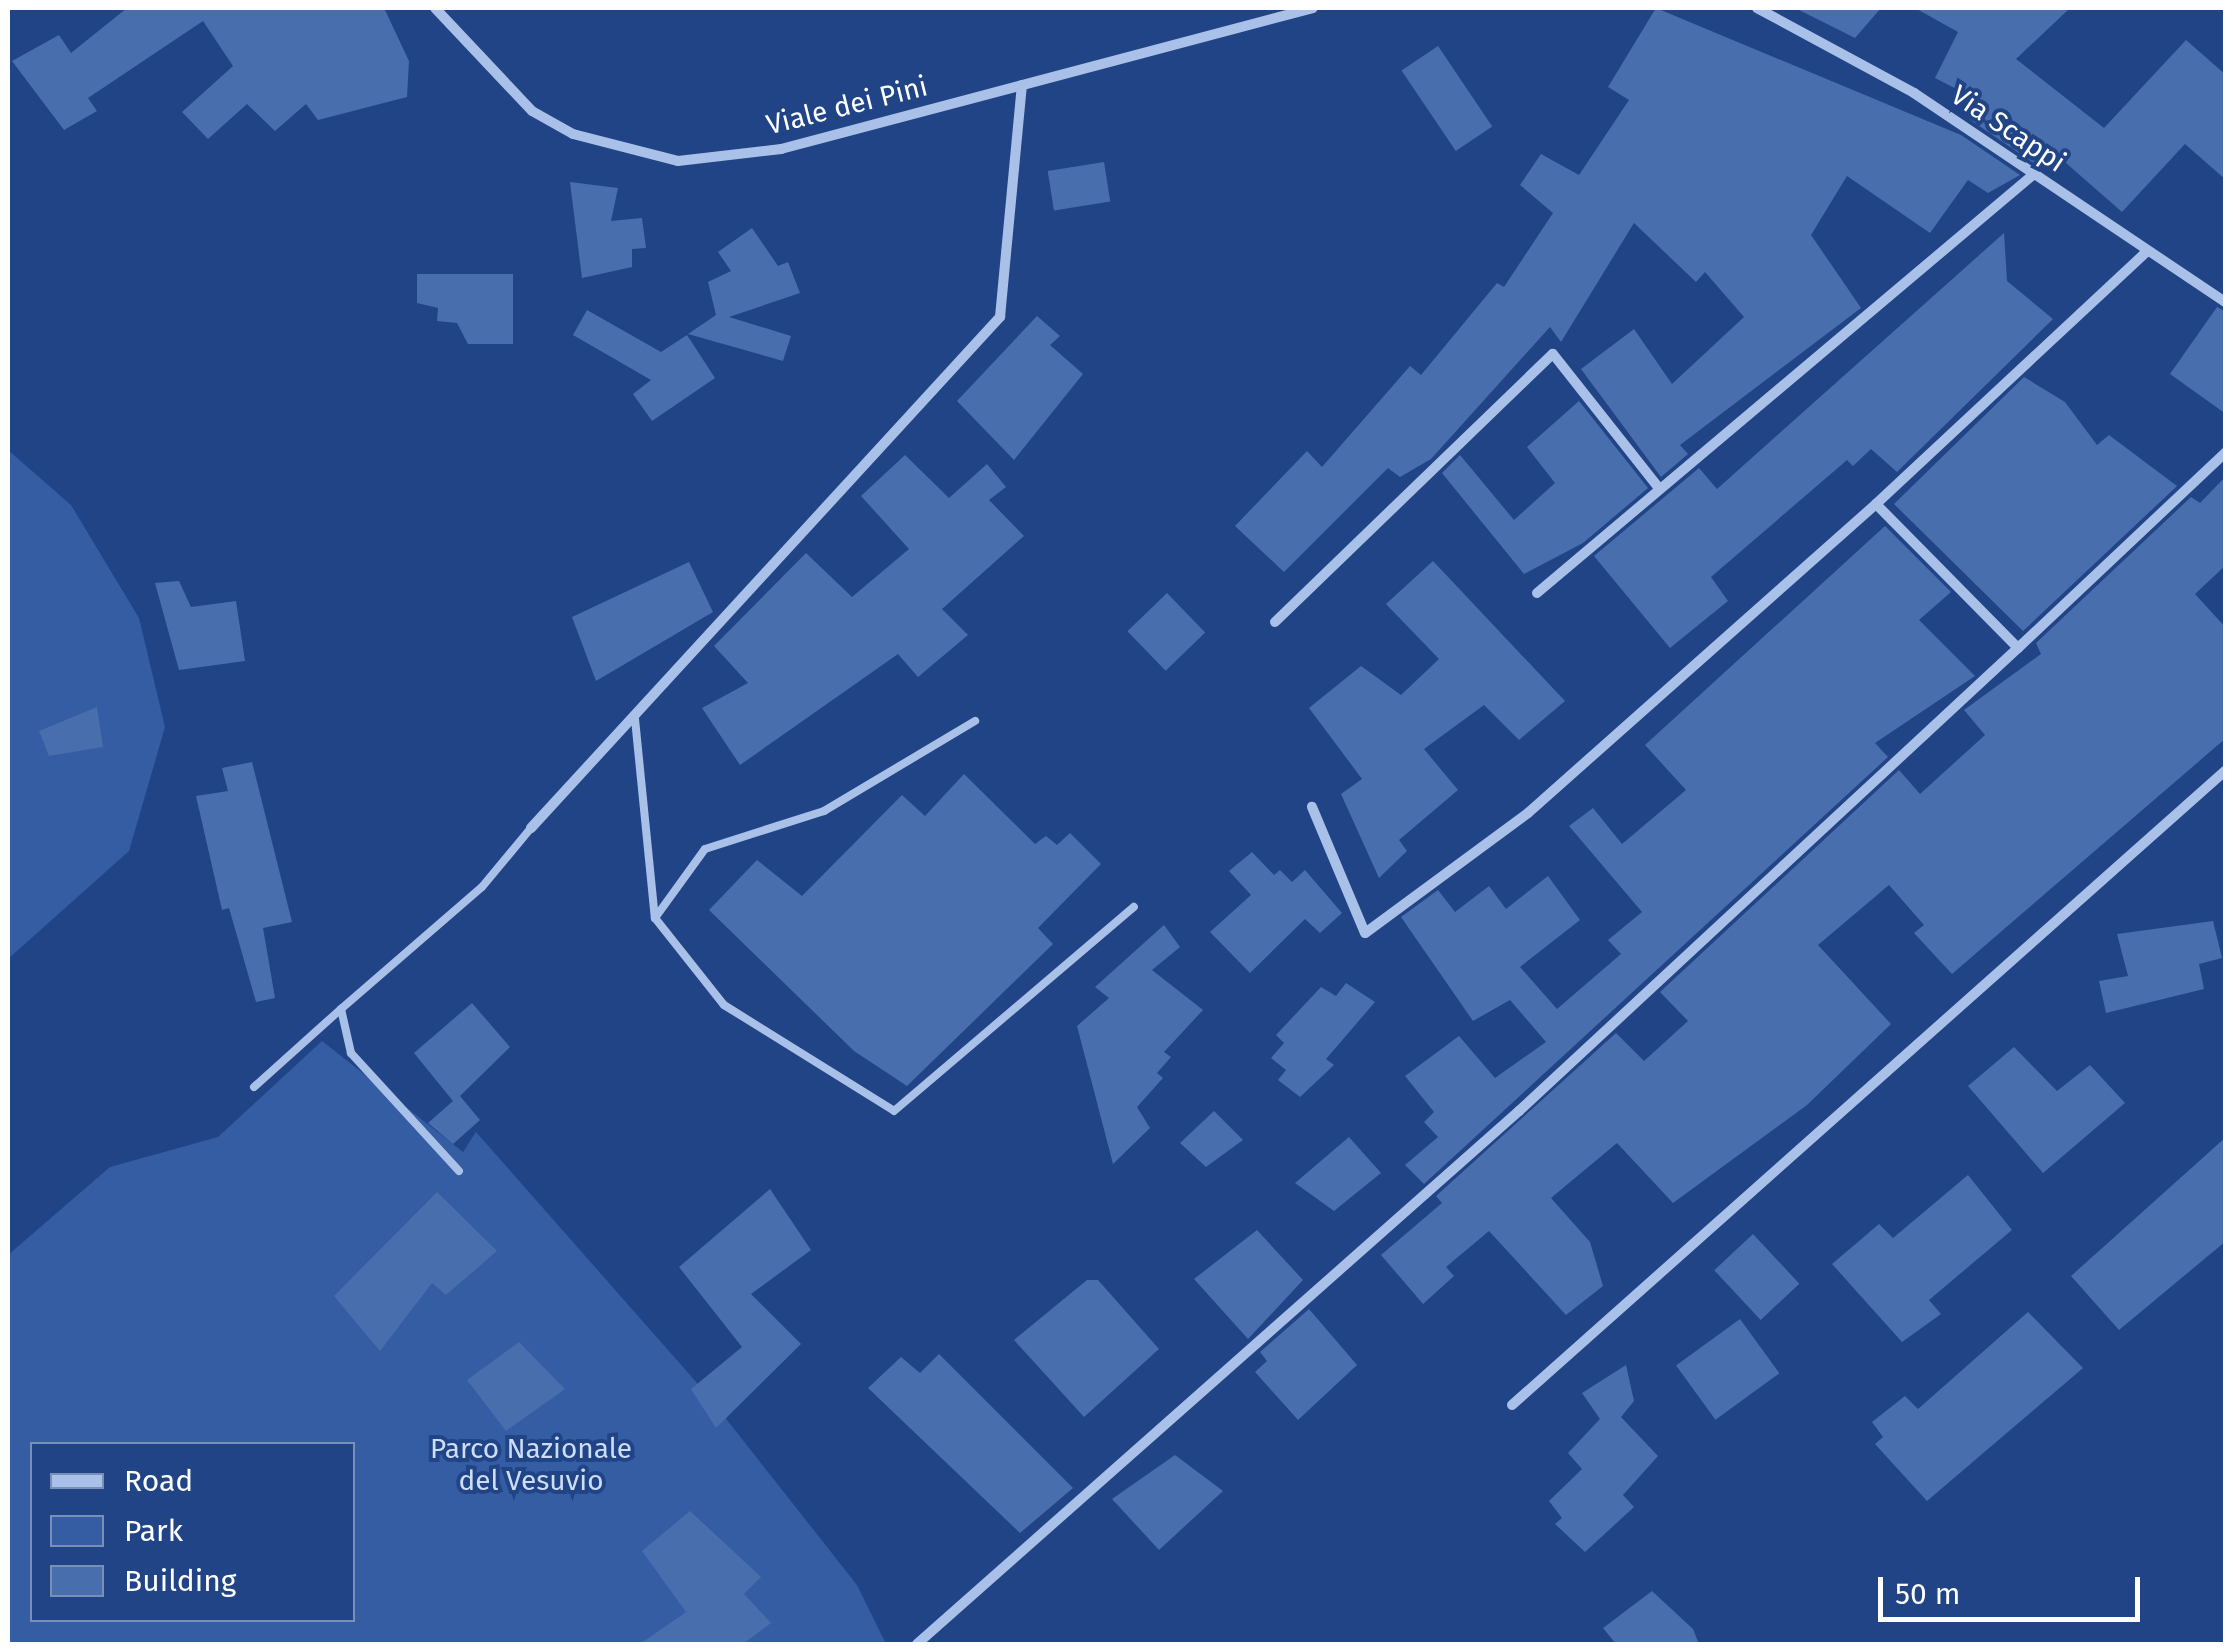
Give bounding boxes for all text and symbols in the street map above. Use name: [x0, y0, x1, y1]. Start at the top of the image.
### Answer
street label: Viale dei Pini: [763, 70, 931, 142]
street label: Via Scappi: [1944, 78, 2072, 180]
park label: Parco Nazionale del Vesuvio: [430, 1432, 632, 1498]
legend: [30, 1442, 355, 1622]
text: Road: [124, 1463, 193, 1499]
text: Park: [124, 1513, 183, 1549]
scale bar: [1883, 1557, 2146, 1619]
text: Building: [124, 1563, 236, 1599]
text: 50 m: [1895, 1576, 1960, 1612]

